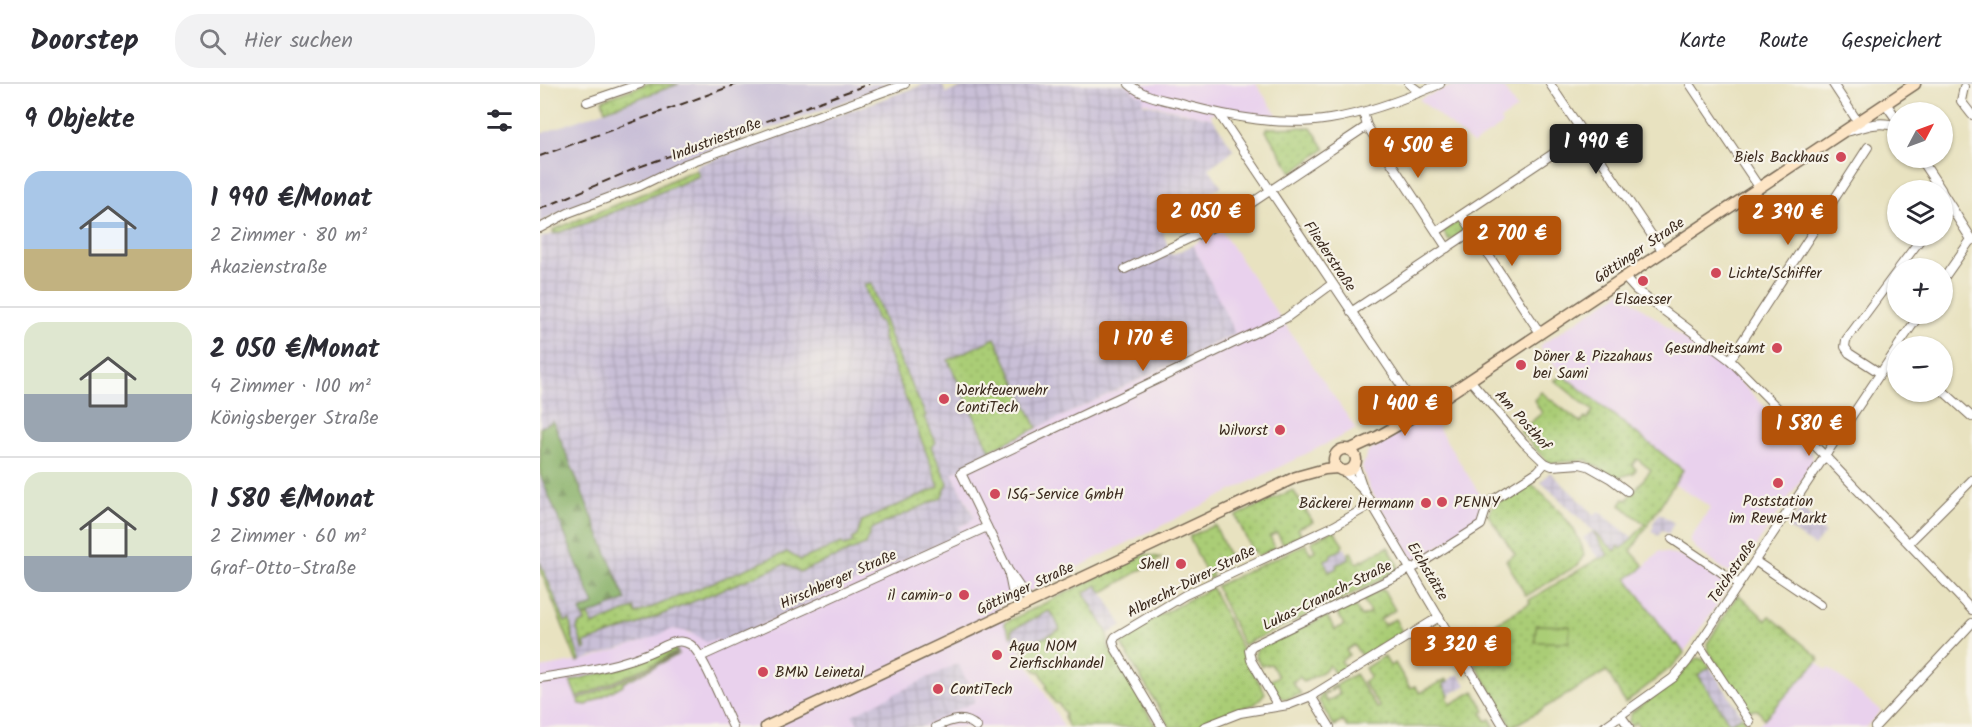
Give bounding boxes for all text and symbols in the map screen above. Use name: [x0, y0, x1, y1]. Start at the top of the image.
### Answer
search box: [175, 14, 595, 68]
text: Doorstep: [30, 19, 139, 64]
text: Hier suchen: [244, 24, 353, 59]
icon: search: [196, 25, 229, 58]
text: Karte: [1679, 25, 1726, 58]
text: Route: [1759, 25, 1808, 58]
text: Gespeichert: [1841, 25, 1942, 58]
text: 9 Objekte: [24, 99, 135, 141]
north arrow: [1887, 102, 1953, 168]
map controls: [1887, 102, 1953, 402]
icon: filters: [483, 104, 516, 137]
street label: Industriestraße: [668, 112, 765, 168]
pin: 1 990 €: [1541, 124, 1651, 175]
text: 1 990 €: [1564, 127, 1628, 159]
pin: 4 500 €: [1363, 128, 1473, 179]
text: 4 500 €: [1383, 131, 1453, 163]
place label: Biels Backhaus: [1734, 146, 1830, 170]
marker: Biels Backhaus: [1834, 150, 1848, 164]
text: 1 990 €/Monat: [210, 178, 372, 220]
button: layers: [1887, 180, 1953, 246]
pin: 2 050 €: [1151, 194, 1261, 245]
icon: home: [72, 195, 144, 267]
pin: 2 390 €: [1733, 195, 1843, 246]
text: 2 050 €: [1171, 197, 1241, 229]
text: 2 390 €: [1752, 198, 1824, 230]
street label: Göttinger Straße: [1589, 211, 1690, 290]
street label: Fliederstraße: [1297, 216, 1362, 297]
pin: 2 700 €: [1457, 216, 1567, 267]
text: 2 700 €: [1477, 219, 1547, 251]
text: 2 Zimmer · 80 m²: [210, 220, 367, 252]
text: Akazienstraße: [210, 252, 327, 284]
button: +: [1887, 258, 1953, 324]
place label: Lichte/Schiffer: [1728, 262, 1823, 286]
marker: Lichte/Schiffer: [1709, 266, 1723, 280]
marker: Elsaesser: [1636, 274, 1650, 288]
place label: Elsaesser: [1614, 288, 1673, 312]
pin: 1 170 €: [1088, 321, 1198, 372]
text: 1 170 €: [1113, 324, 1173, 356]
text: 2 050 €/Monat: [210, 329, 380, 371]
button: −: [1887, 336, 1953, 402]
place label: Gesundheitsamt: [1665, 337, 1765, 361]
marker: Gesundheitsamt: [1770, 341, 1784, 355]
place label: Döner & Pizzahaus bei Sami: [1533, 345, 1653, 386]
icon: home: [72, 346, 144, 418]
marker: Döner & Pizzahaus bei Sami: [1514, 358, 1528, 372]
text: 4 Zimmer · 100 m²: [210, 371, 371, 403]
place label: Werkfeuerwehr ContiTech: [956, 379, 1049, 420]
street label: Am Posthof: [1488, 385, 1557, 457]
pin: 1 400 €: [1350, 386, 1460, 437]
text: 1 400 €: [1372, 389, 1438, 421]
marker: Werkfeuerwehr ContiTech: [937, 392, 951, 406]
text: Königsberger Straße: [210, 403, 379, 435]
pin: 1 580 €: [1754, 406, 1864, 457]
text: 1 580 €: [1776, 409, 1842, 441]
place label: Wilvorst: [1219, 419, 1268, 443]
marker: Wilvorst: [1273, 423, 1287, 437]
marker: Poststation im Rewe-Markt: [1771, 476, 1785, 490]
text: 1 580 €/Monat: [210, 479, 374, 521]
place label: ISG-Service GmbH: [1007, 483, 1124, 507]
marker: ISG-Service GmbH: [988, 487, 1002, 501]
place label: Poststation im Rewe-Markt: [1729, 490, 1827, 531]
place label: PENNY: [1454, 491, 1501, 515]
place label: Bäckerei Hermann: [1299, 492, 1414, 516]
marker: PENNY: [1435, 495, 1449, 509]
icon: home: [72, 496, 144, 568]
marker: Bäckerei Hermann: [1419, 496, 1433, 510]
text: 2 Zimmer · 60 m²: [210, 521, 366, 553]
street label: Teichstraße: [1703, 534, 1763, 608]
street label: Eichstätte: [1400, 538, 1454, 606]
street label: Albrecht-Dürer-Straße: [1123, 539, 1260, 625]
street label: Hirschberger Straße: [776, 543, 901, 616]
text: Graf-Otto-Straße: [210, 553, 356, 585]
place label: Shell: [1139, 553, 1169, 577]
street label: Lukas-Cranach-Straße: [1259, 554, 1397, 638]
street label: Göttinger Straße: [973, 556, 1078, 622]
marker: Shell: [1174, 557, 1188, 571]
place label: il camin-o: [888, 584, 952, 608]
marker: il camin-o: [957, 588, 971, 602]
pin: 3 320 €: [1406, 627, 1516, 678]
text: 3 320 €: [1425, 630, 1497, 662]
place label: Aqua NOM Zierfischhandel: [1009, 635, 1104, 676]
marker: Aqua NOM Zierfischhandel: [990, 648, 1004, 662]
place label: BMW Leinetal: [775, 661, 864, 685]
marker: BMW Leinetal: [756, 665, 770, 679]
place label: ContiTech: [950, 678, 1013, 702]
marker: ContiTech: [931, 682, 945, 696]

